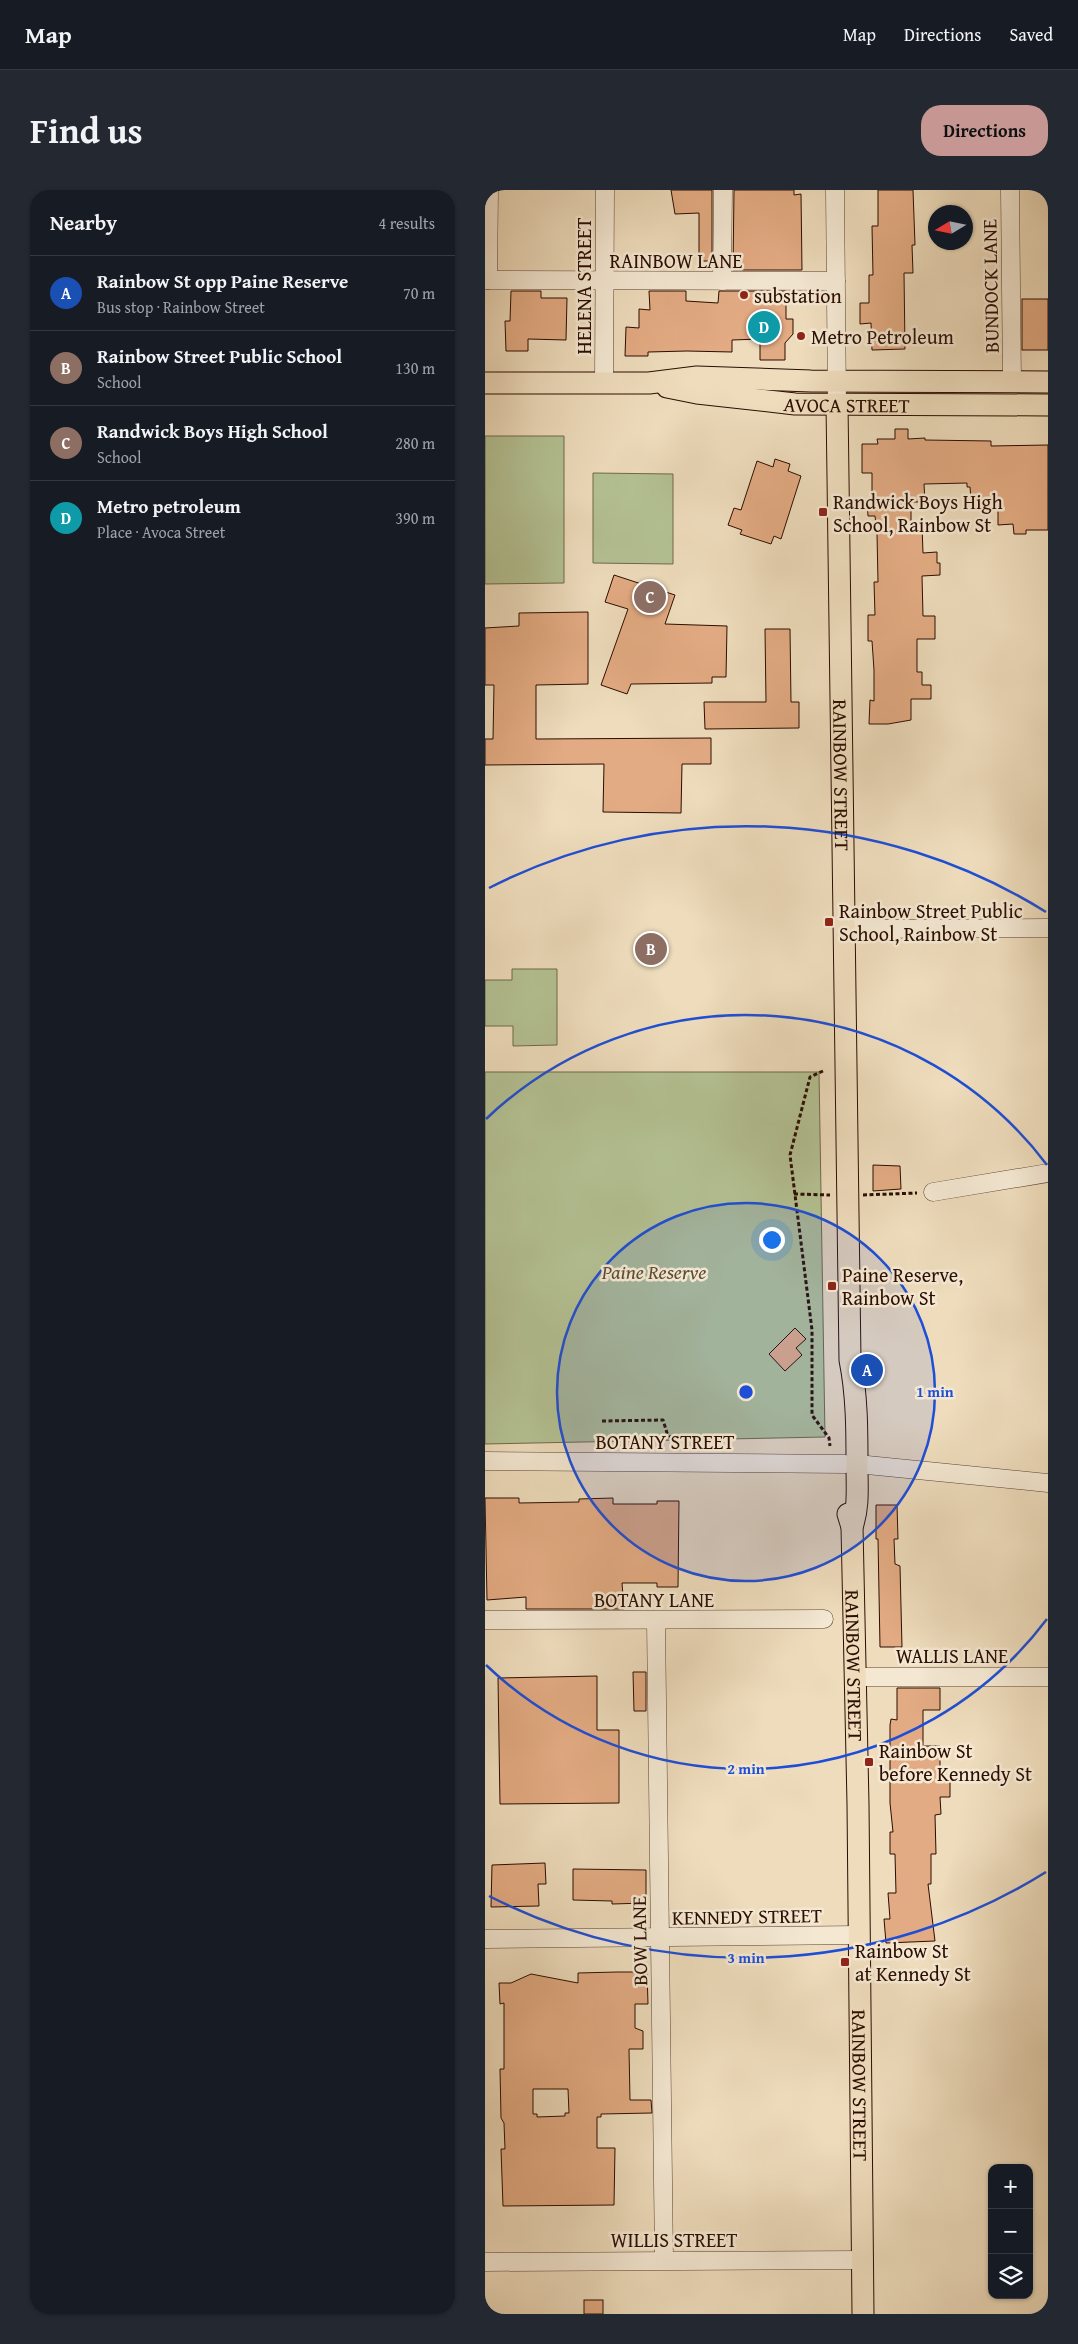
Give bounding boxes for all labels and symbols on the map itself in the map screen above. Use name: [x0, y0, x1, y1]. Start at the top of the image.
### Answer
north arrow: [928, 205, 973, 250]
street label: HELENA STREET: [569, 218, 598, 354]
street label: BUNDOCK LANE: [974, 219, 1006, 353]
street label: RAINBOW LANE: [610, 246, 742, 275]
place label: substation: [754, 281, 842, 310]
marker: substation: [738, 289, 750, 301]
pin: D: [748, 308, 780, 346]
place label: Metro Petroleum: [811, 322, 955, 351]
marker: Metro Petroleum: [795, 330, 807, 342]
street label: AVOCA STREET: [782, 388, 910, 419]
place label: Randwick Boys High School, Rainbow St: [833, 487, 1003, 539]
marker: Randwick Boys High School, Rainbow St: [817, 506, 829, 518]
pin: C: [634, 578, 666, 616]
street label: RAINBOW STREET: [827, 699, 858, 851]
place label: Rainbow Street Public School, Rainbow St: [839, 896, 1023, 948]
marker: Rainbow Street Public School, Rainbow St: [823, 916, 835, 928]
pin: B: [635, 930, 667, 968]
your location: [759, 1227, 785, 1253]
park label: Paine Reserve: [601, 1257, 706, 1286]
place label: Paine Reserve, Rainbow St: [842, 1260, 963, 1312]
marker: Paine Reserve, Rainbow St: [826, 1280, 838, 1292]
pin: A: [851, 1351, 883, 1389]
text: 1 min: [916, 1381, 954, 1402]
centre of rings: [737, 1383, 755, 1401]
street label: BOTANY STREET: [595, 1427, 735, 1456]
street label: BOTANY LANE: [594, 1585, 714, 1614]
street label: RAINBOW STREET: [839, 1589, 871, 1742]
street label: WALLIS LANE: [896, 1641, 1008, 1670]
place label: Rainbow St before Kennedy St: [879, 1736, 1032, 1788]
marker: Rainbow St before Kennedy St: [863, 1756, 875, 1768]
text: 2 min: [727, 1758, 765, 1779]
street label: BOW LANE: [624, 1896, 654, 1986]
street label: KENNEDY STREET: [672, 1900, 822, 1932]
place label: Rainbow St at Kennedy St: [855, 1936, 971, 1988]
text: 3 min: [727, 1947, 765, 1968]
marker: Rainbow St at Kennedy St: [839, 1956, 851, 1968]
street label: RAINBOW STREET: [846, 2009, 876, 2161]
street label: WILLIS STREET: [611, 2225, 737, 2254]

